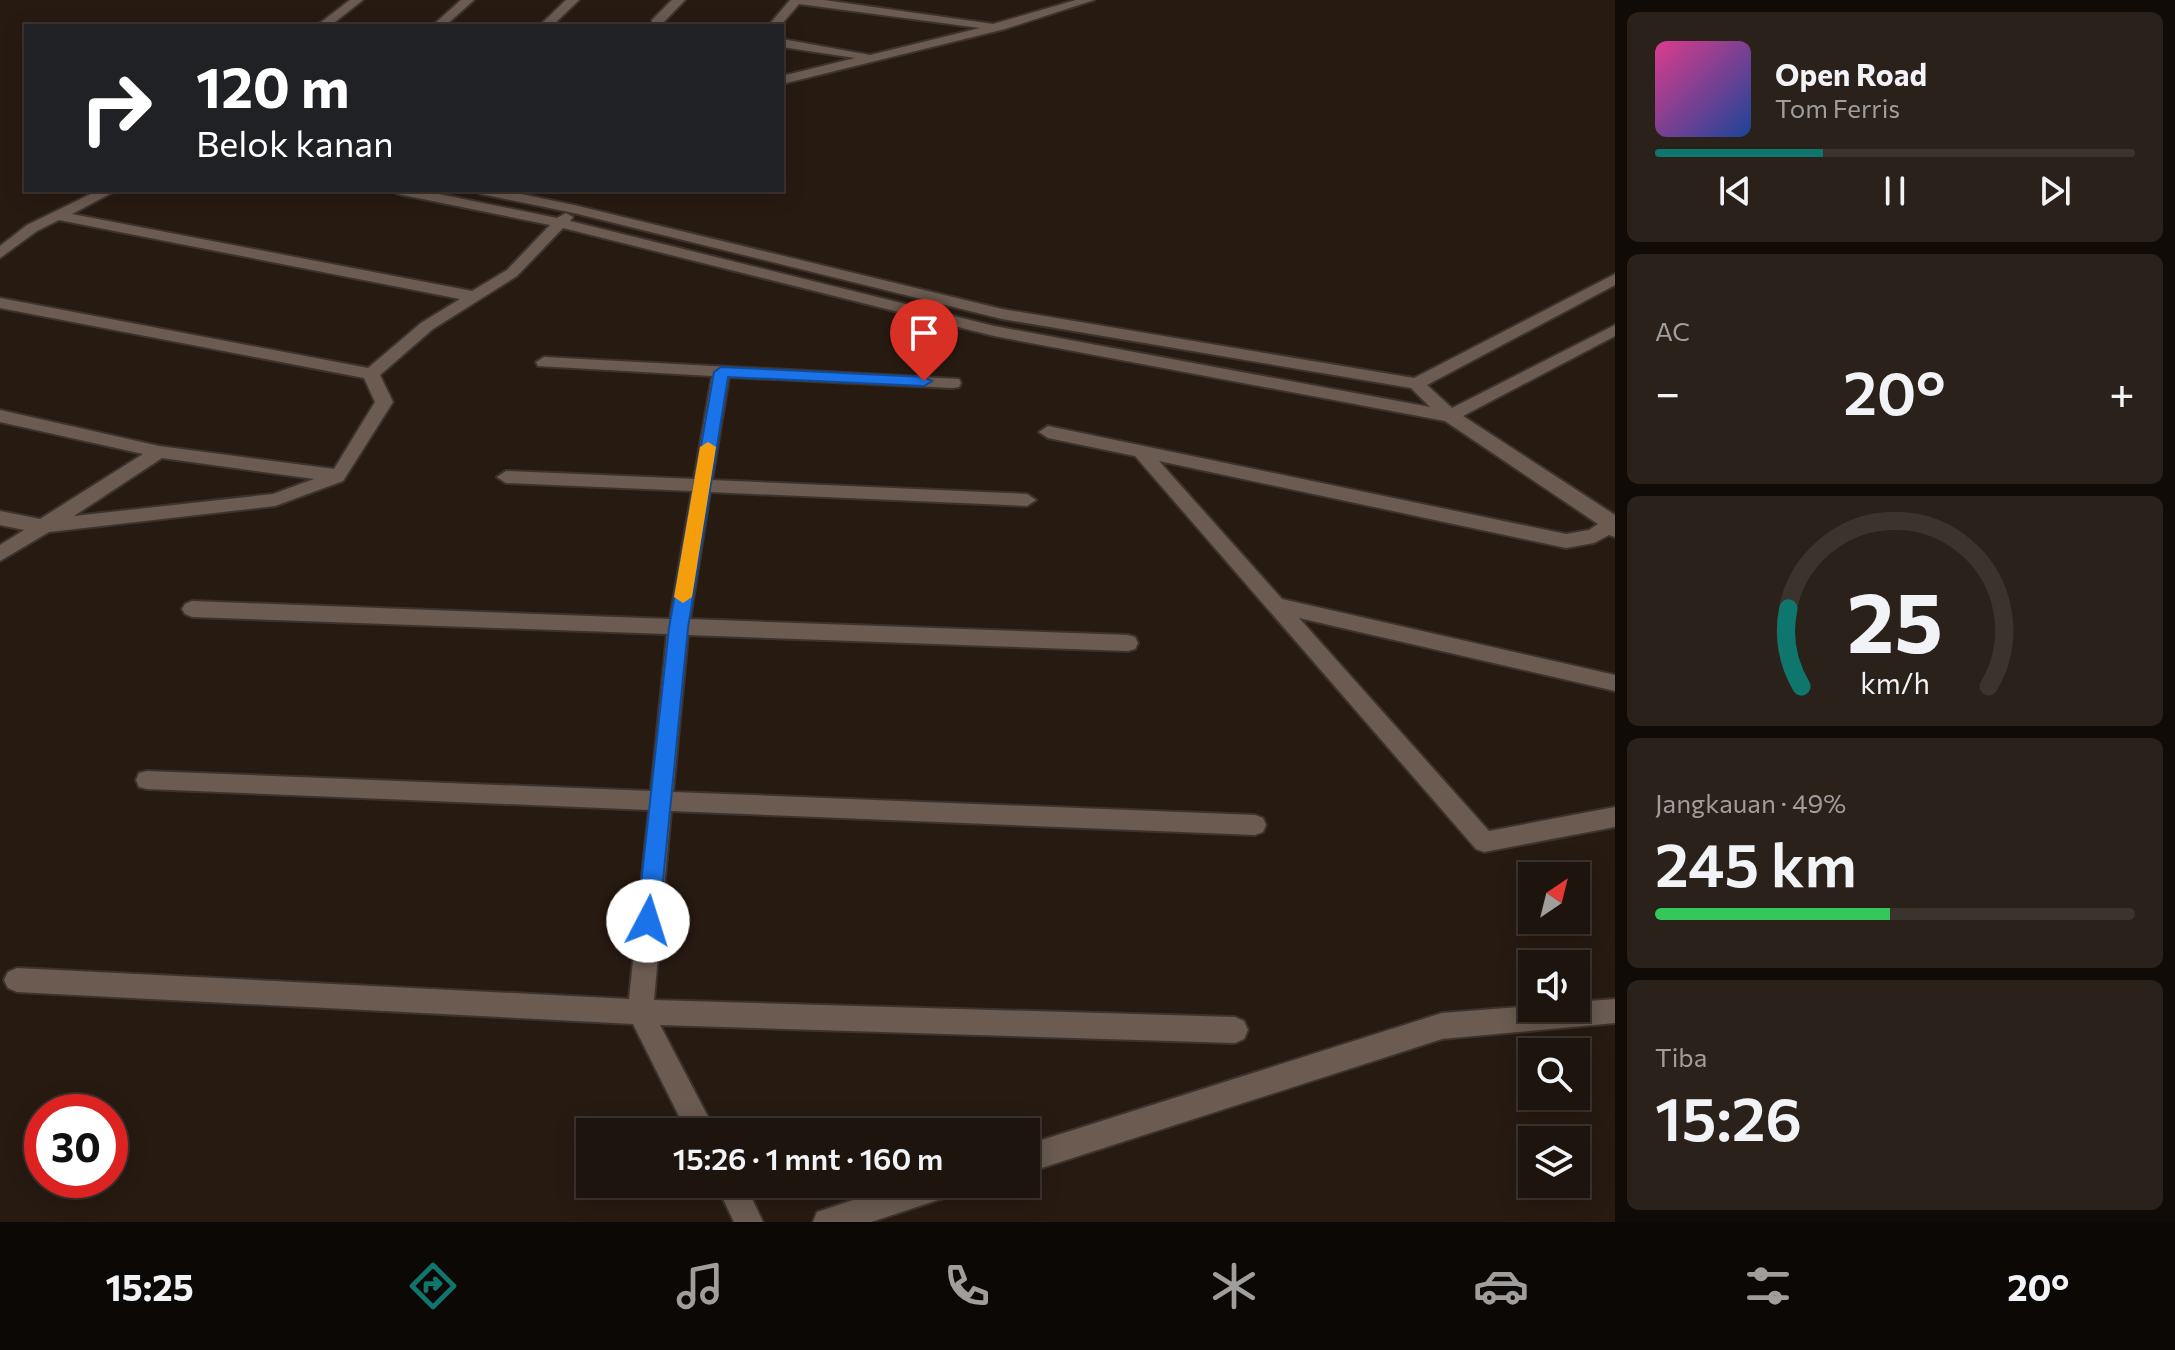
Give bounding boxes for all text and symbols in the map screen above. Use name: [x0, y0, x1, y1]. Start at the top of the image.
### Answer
text: 120 m: [196, 51, 350, 120]
text: Open Road: [1775, 55, 1927, 92]
icon: right: [64, 56, 168, 160]
text: Tom Ferris: [1775, 92, 1900, 123]
text: Belok kanan: [196, 120, 394, 164]
icon: previous: [1713, 169, 1757, 213]
icon: pause: [1873, 169, 1917, 213]
icon: next: [2033, 169, 2077, 213]
pin: [890, 299, 958, 381]
icon: arrive: [902, 311, 946, 355]
text: AC: [1655, 315, 1690, 346]
text: 20°: [1843, 354, 1946, 427]
text: −: [1655, 364, 1680, 418]
text: +: [2109, 364, 2135, 418]
text: 25: [1847, 568, 1943, 670]
text: km/h: [1860, 665, 1930, 700]
text: Jangkauan · 49%: [1655, 787, 1846, 818]
text: 245 km: [1655, 826, 1857, 899]
north arrow: [1518, 862, 1590, 934]
map controls: [1518, 862, 1590, 1198]
position arrow: [606, 879, 690, 963]
button: sound: [1518, 950, 1590, 1022]
button: search: [1518, 1038, 1590, 1110]
text: Tiba: [1655, 1041, 1707, 1072]
text: 15:26: [1655, 1080, 1802, 1153]
speed limit sign: 30: [24, 1094, 128, 1198]
button: layers: [1518, 1126, 1590, 1198]
text: 15:26 · 1 mnt · 160 m: [673, 1139, 943, 1176]
icon: directions: [405, 1258, 461, 1314]
icon: music: [672, 1258, 728, 1314]
icon: phone: [939, 1258, 995, 1314]
icon: climate: [1206, 1258, 1262, 1314]
icon: car: [1473, 1258, 1529, 1314]
icon: filters: [1740, 1258, 1796, 1314]
text: 15:25: [106, 1264, 194, 1308]
text: 20°: [2007, 1264, 2069, 1308]

